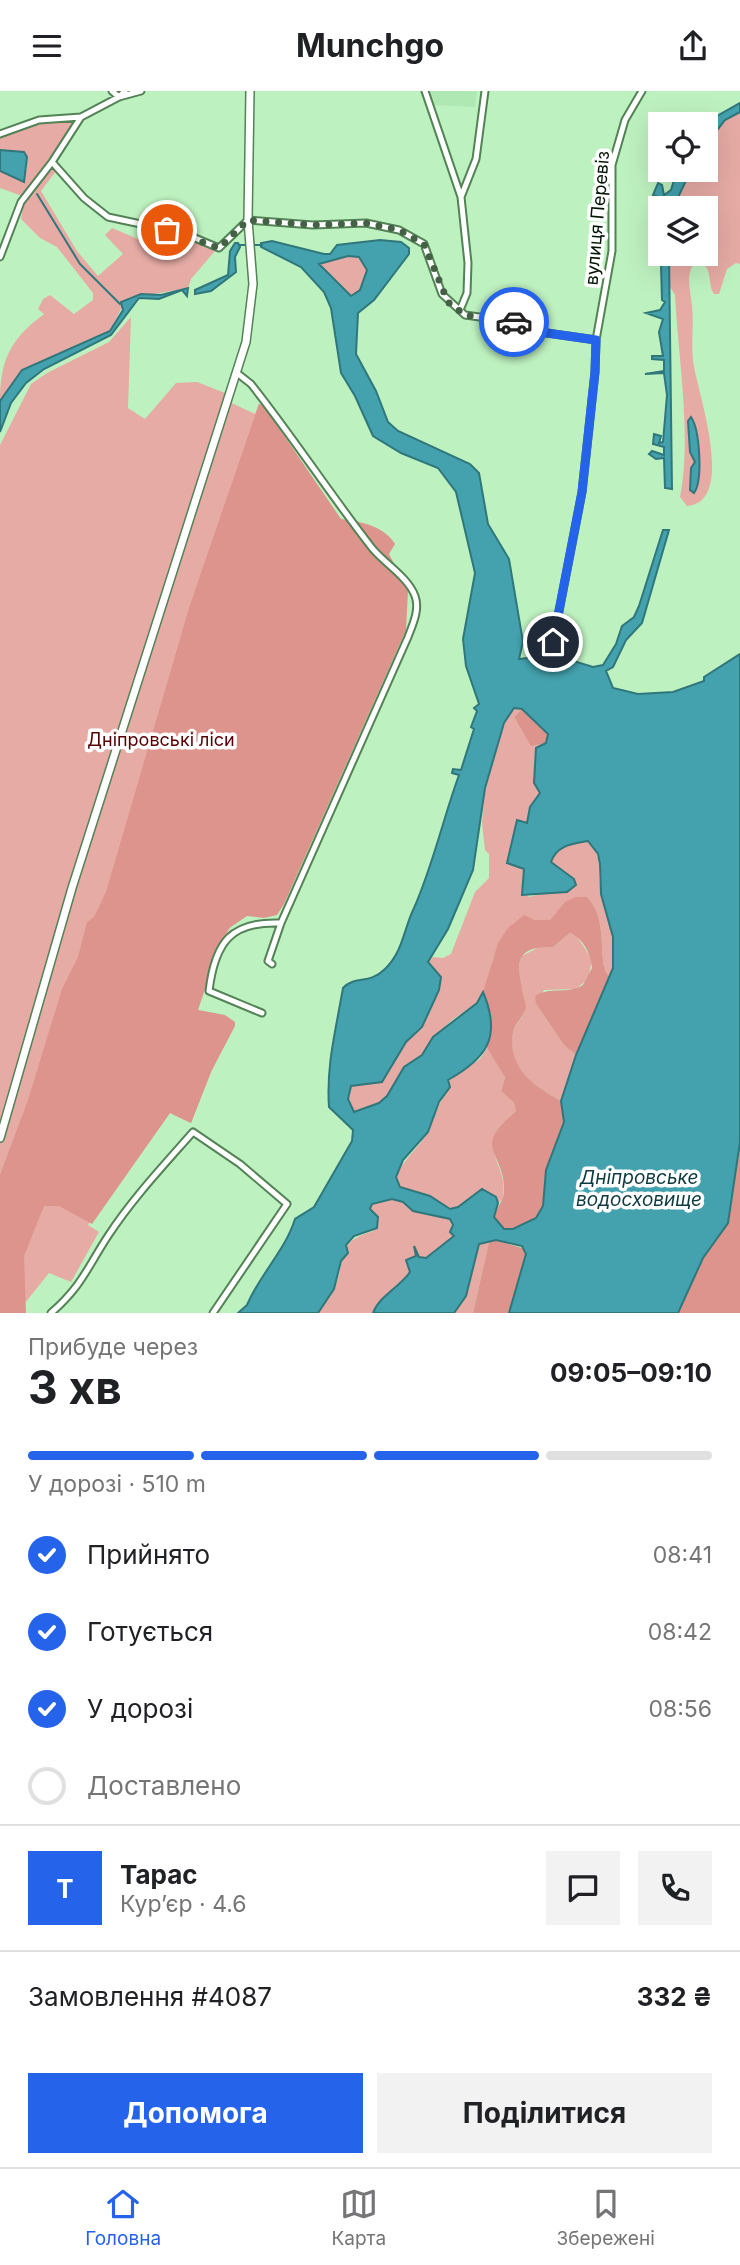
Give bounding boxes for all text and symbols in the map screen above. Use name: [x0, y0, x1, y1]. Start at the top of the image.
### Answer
text: Munchgo: [296, 26, 444, 65]
icon: menu: [28, 27, 66, 65]
icon: share: [674, 27, 712, 65]
map controls: [648, 112, 718, 266]
button: locate: [648, 112, 718, 182]
street label: вулиця Перевіз: [581, 150, 613, 286]
button: layers: [648, 196, 718, 266]
pin: [137, 200, 197, 260]
icon: bag: [148, 211, 186, 249]
courier: [479, 287, 549, 357]
icon: car: [495, 303, 533, 341]
pin: [523, 612, 583, 672]
icon: home: [534, 623, 572, 661]
park label: Дніпровські ліси: [87, 729, 235, 750]
water label: Дніпровське водосховище: [576, 1166, 702, 1211]
text: Прибуде через: [28, 1333, 198, 1361]
text: 09:05–09:10: [550, 1357, 712, 1388]
text: 3 хв: [28, 1359, 122, 1415]
text: У дорозі · 510 m: [28, 1470, 206, 1498]
icon: check: [28, 1536, 66, 1574]
text: Прийнято: [87, 1539, 210, 1570]
text: 08:41: [653, 1541, 712, 1569]
icon: check: [28, 1613, 66, 1651]
text: Готується: [87, 1616, 213, 1647]
text: 08:42: [648, 1618, 712, 1646]
icon: check: [28, 1690, 66, 1728]
text: У дорозі: [87, 1693, 193, 1724]
text: 08:56: [648, 1695, 712, 1723]
text: Доставлено: [87, 1770, 241, 1801]
button: chat: [546, 1851, 620, 1925]
button: phone: [638, 1851, 712, 1925]
text: Тарас: [120, 1859, 198, 1890]
text: Т: [56, 1873, 74, 1904]
text: Кур’єр · 4.6: [120, 1890, 247, 1918]
text: Замовлення #4087: [28, 1981, 272, 2012]
text: 332 ₴: [637, 1981, 712, 2012]
button: Допомога: [28, 2073, 363, 2153]
button: Поділитися: [377, 2073, 712, 2153]
tab: Головна: [85, 2185, 161, 2250]
tab: Карта: [332, 2185, 386, 2250]
tab: Збережені: [557, 2185, 655, 2250]

